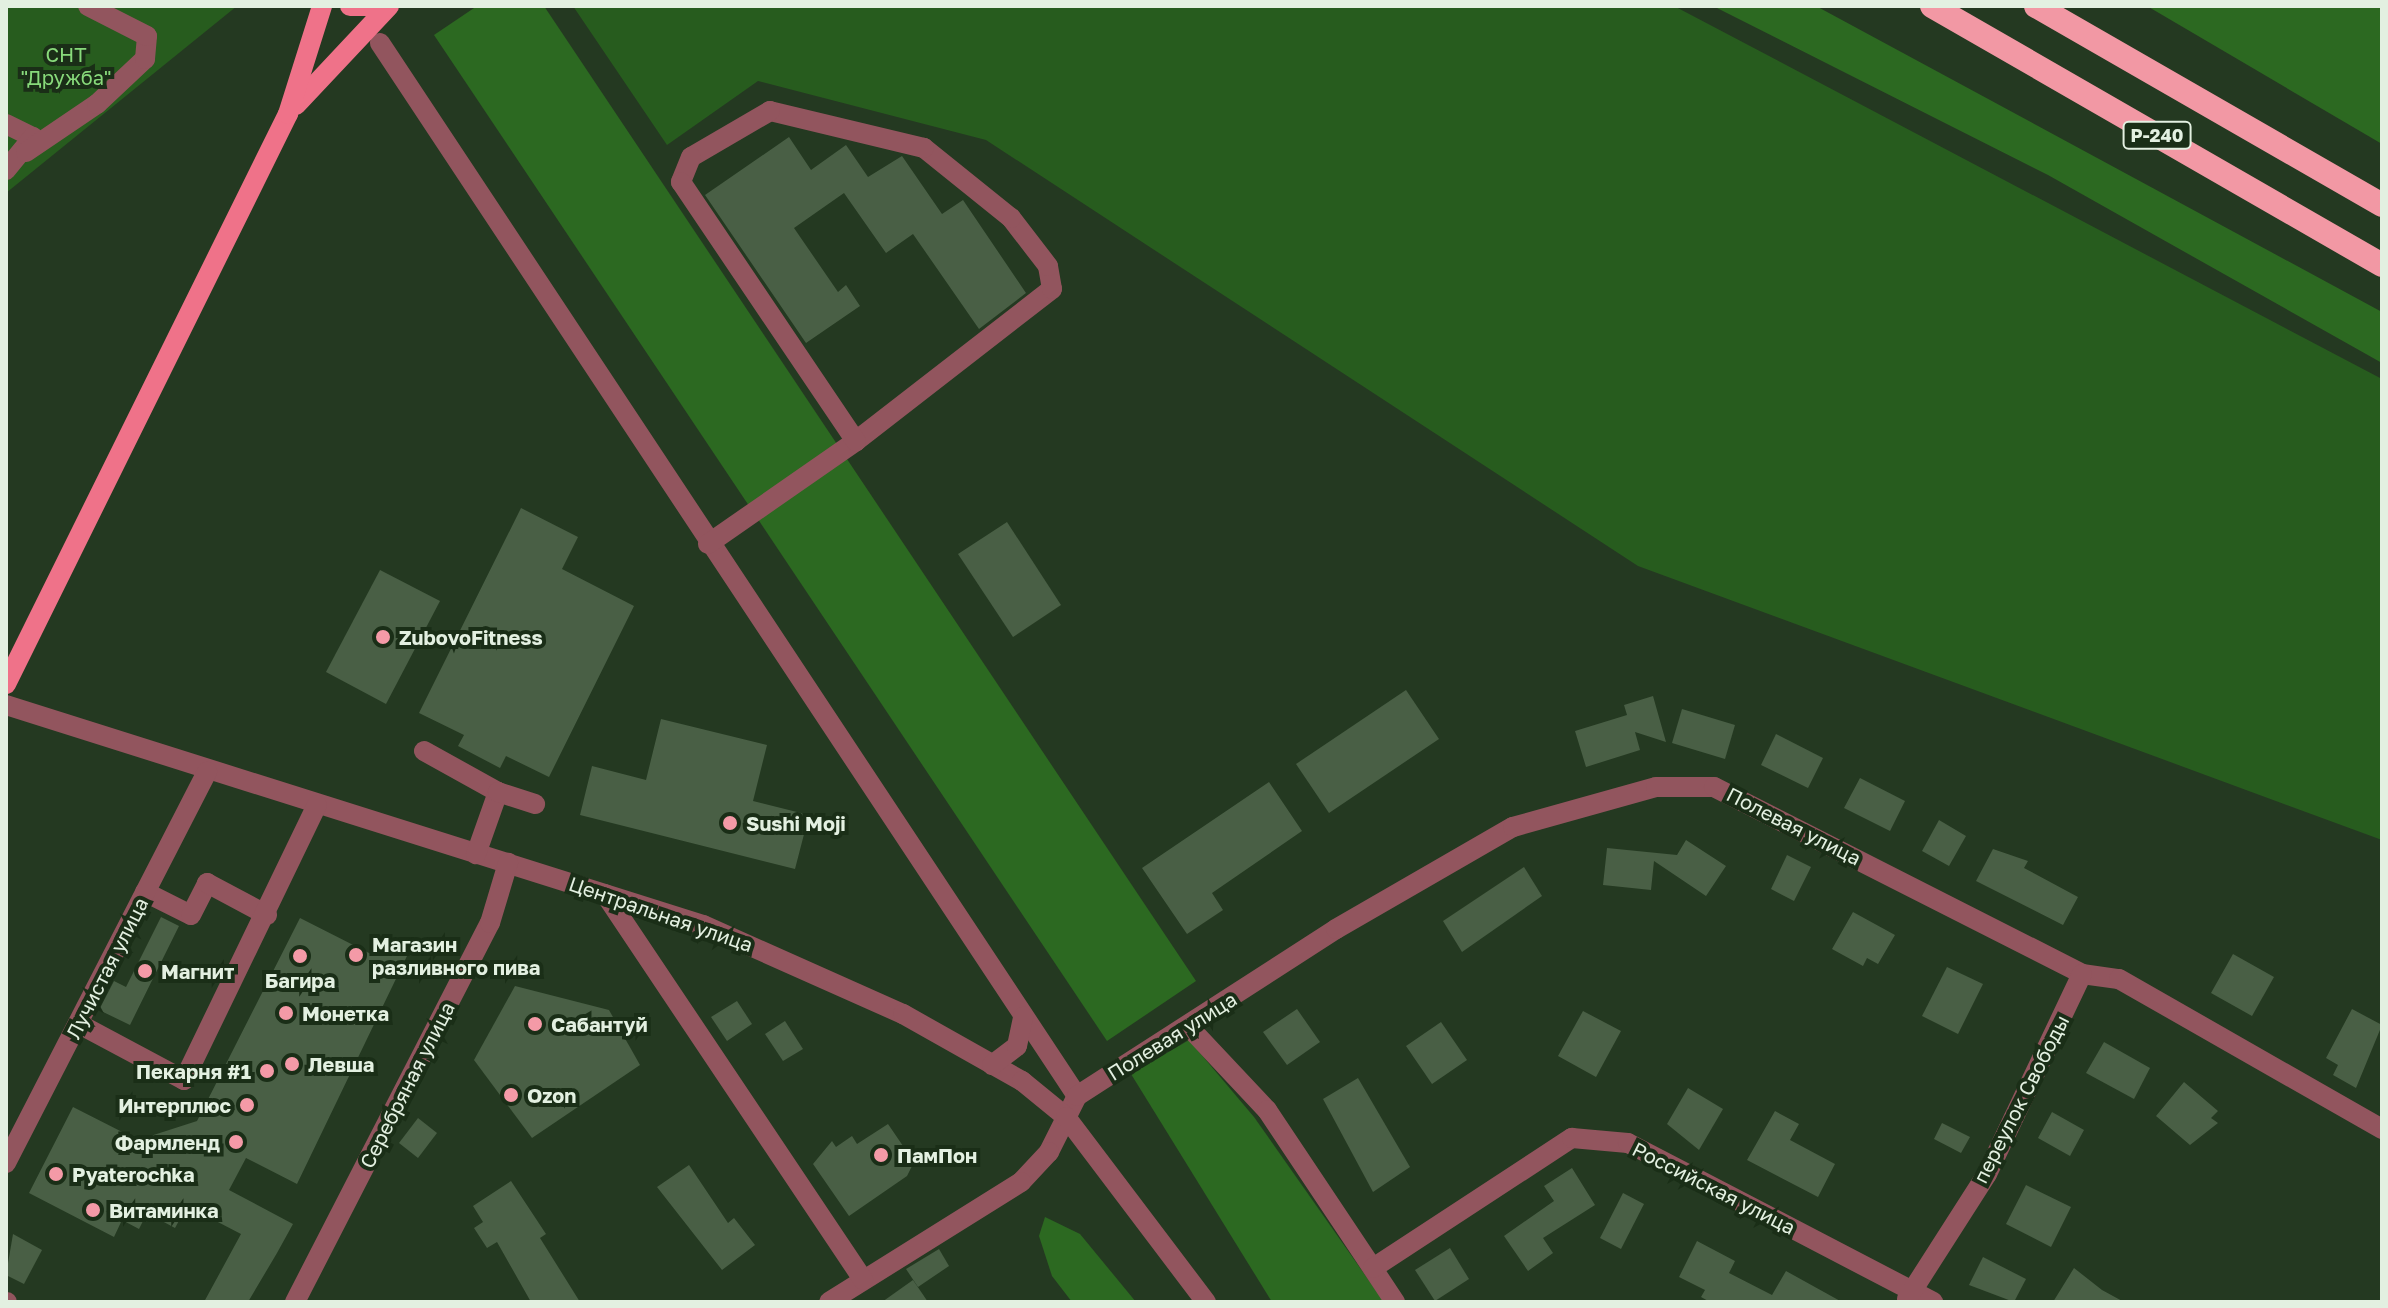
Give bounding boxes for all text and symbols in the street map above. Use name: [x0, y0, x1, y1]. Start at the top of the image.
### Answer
park label: СНТ "Дружба": [20, 42, 112, 89]
road number: Р-240: [2121, 121, 2193, 149]
place label: ZubovoFitness: [399, 625, 543, 649]
marker: ZubovoFitness: [374, 628, 392, 646]
street label: Полевая улица: [1723, 782, 1865, 870]
place label: Sushi Moji: [746, 811, 846, 835]
marker: Sushi Moji: [721, 814, 739, 832]
street label: Центральная улица: [566, 871, 756, 957]
street label: Лучистая улица: [61, 893, 153, 1043]
place label: Магазин разливного пива: [372, 932, 540, 979]
marker: Магазин разливного пива: [347, 946, 365, 964]
marker: Багира: [291, 947, 309, 965]
place label: Магнит: [161, 959, 234, 983]
marker: Магнит: [136, 962, 154, 980]
place label: Багира: [265, 968, 335, 992]
street label: Полевая улица: [1103, 987, 1241, 1085]
street label: Серебряная улица: [355, 998, 459, 1172]
place label: Монетка: [302, 1001, 389, 1025]
marker: Монетка: [277, 1004, 295, 1022]
street label: переулок Свободы: [1968, 1011, 2074, 1187]
place label: Сабантуй: [551, 1012, 648, 1036]
marker: Сабантуй: [526, 1015, 544, 1033]
place label: Левша: [308, 1052, 374, 1076]
marker: Левша: [283, 1055, 301, 1073]
place label: Пекарня #1: [136, 1059, 251, 1083]
marker: Пекарня #1: [258, 1062, 276, 1080]
place label: Ozon: [527, 1083, 576, 1107]
marker: Ozon: [502, 1086, 520, 1104]
place label: Интерплюс: [118, 1093, 231, 1117]
marker: Интерплюс: [238, 1096, 256, 1114]
place label: Фармленд: [115, 1130, 220, 1154]
marker: Фармленд: [227, 1133, 245, 1151]
street label: Российская улица: [1629, 1137, 1799, 1239]
place label: ПамПон: [897, 1143, 977, 1167]
marker: ПамПон: [872, 1146, 890, 1164]
place label: Pyaterochka: [72, 1162, 195, 1186]
marker: Pyaterochka: [47, 1165, 65, 1183]
place label: Витаминка: [109, 1198, 219, 1222]
marker: Витаминка: [84, 1201, 102, 1219]

